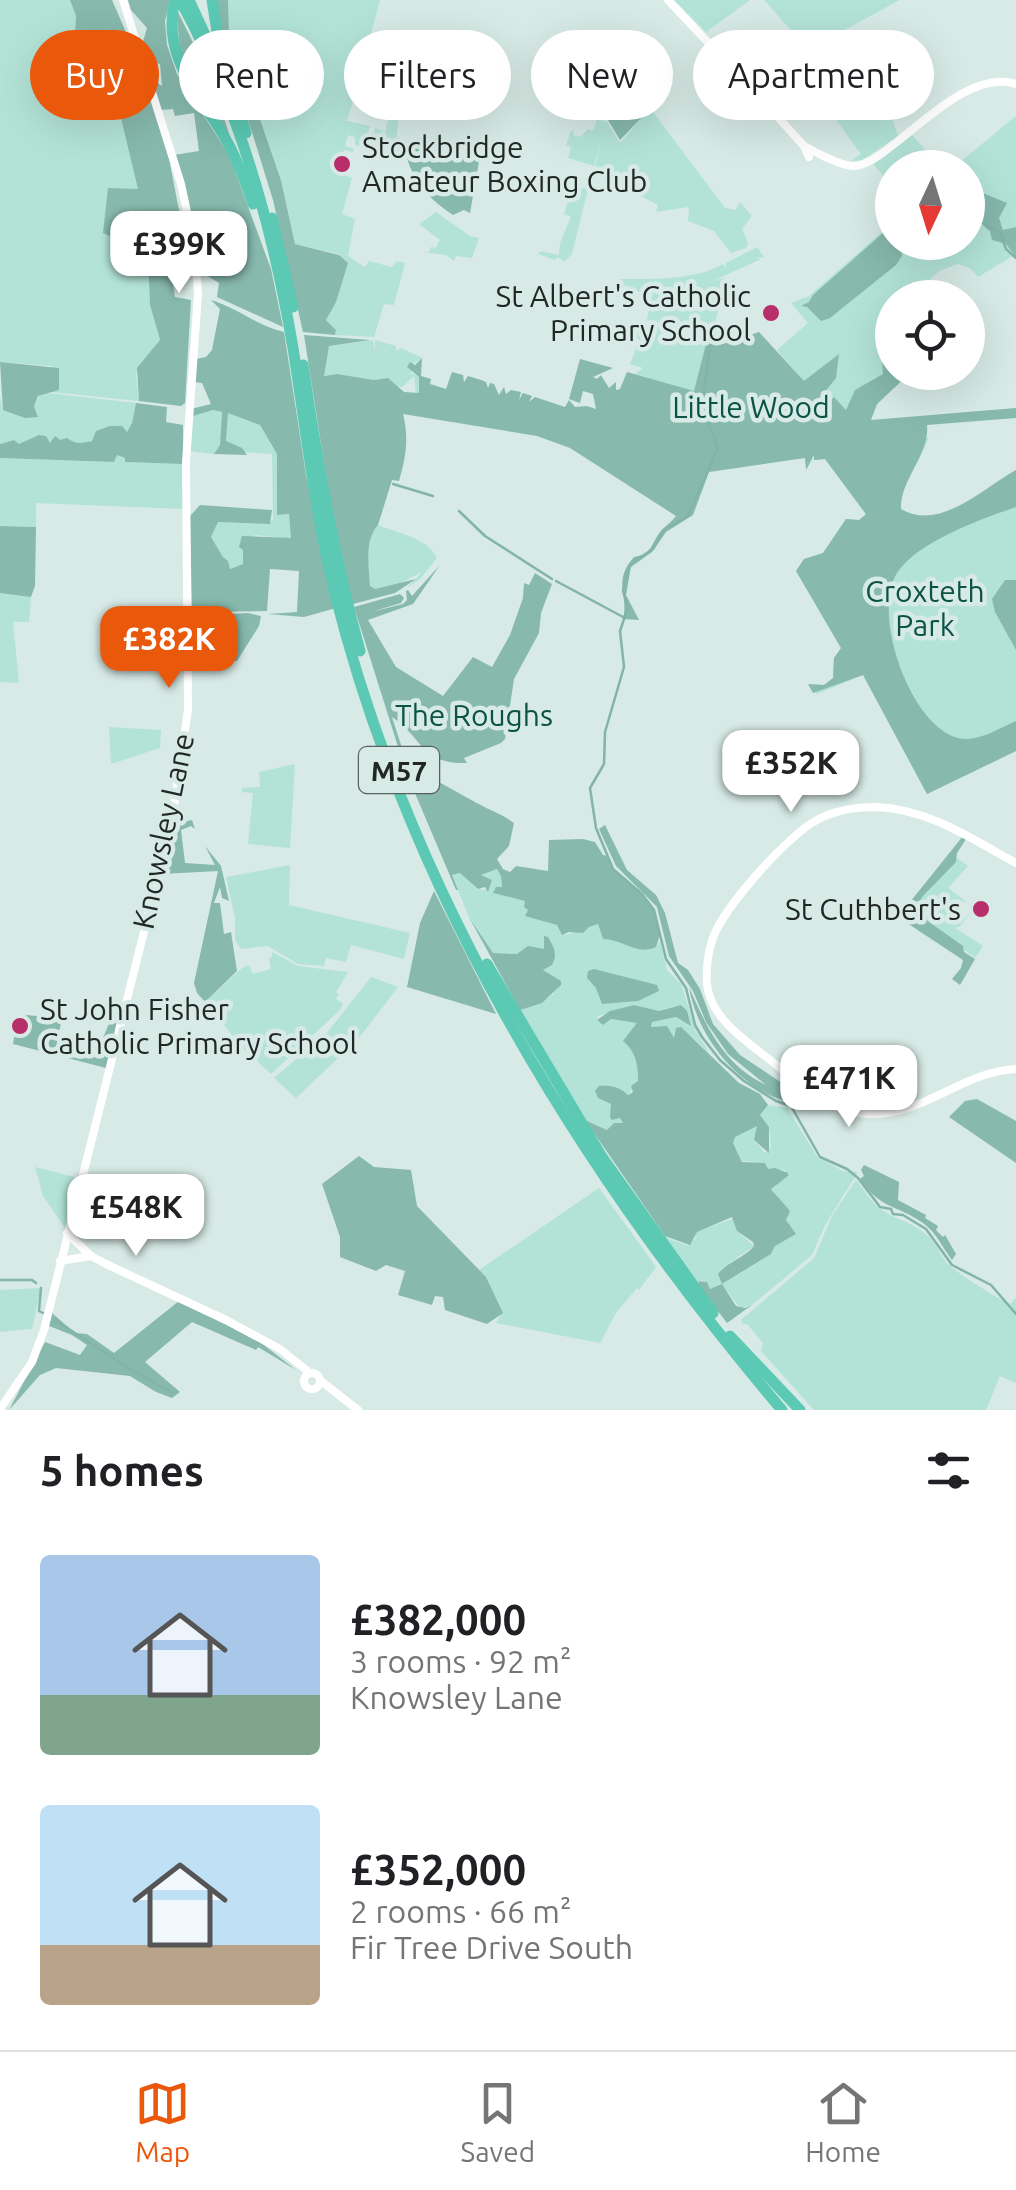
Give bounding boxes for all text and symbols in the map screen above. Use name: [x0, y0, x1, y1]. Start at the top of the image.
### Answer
chip: Buy: [30, 30, 159, 120]
chip: Rent: [179, 30, 324, 120]
chip: Filters: [344, 30, 511, 120]
chip: New: [531, 30, 673, 120]
chip: Apartment: [693, 30, 934, 120]
place label: Stockbridge Amateur Boxing Club: [362, 130, 647, 198]
north arrow: [875, 150, 985, 260]
map controls: [875, 150, 985, 390]
marker: Stockbridge Amateur Boxing Club: [331, 153, 353, 175]
pin: £399K: [109, 211, 249, 296]
text: £399K: [132, 225, 226, 261]
place label: St Albert's Catholic Primary School: [495, 279, 751, 347]
button: locate: [875, 280, 985, 390]
marker: St Albert's Catholic Primary School: [760, 302, 782, 324]
park label: Little Wood: [672, 390, 830, 424]
park label: Croxteth Park: [865, 574, 985, 642]
pin: £382K: [99, 606, 239, 691]
text: £382K: [122, 620, 216, 656]
park label: The Roughs: [395, 698, 553, 732]
street label: Knowsley Lane: [126, 730, 200, 932]
pin: £352K: [721, 730, 861, 815]
text: £352K: [744, 744, 838, 780]
road number: M57: [359, 747, 439, 793]
place label: St Cuthbert's: [785, 892, 961, 926]
marker: St Cuthbert's: [970, 898, 992, 920]
place label: St John Fisher Catholic Primary School: [40, 992, 357, 1060]
marker: St John Fisher Catholic Primary School: [9, 1015, 31, 1037]
pin: £471K: [779, 1045, 919, 1130]
text: £471K: [802, 1059, 896, 1095]
pin: £548K: [66, 1174, 206, 1259]
text: £548K: [89, 1188, 183, 1224]
icon: filters: [921, 1443, 976, 1498]
text: 5 homes: [40, 1447, 204, 1494]
icon: home: [120, 1595, 240, 1715]
text: £382,000: [350, 1596, 526, 1643]
text: 3 rooms · 92 m²: [350, 1643, 571, 1679]
text: Knowsley Lane: [350, 1679, 563, 1715]
icon: home: [120, 1845, 240, 1965]
text: £352,000: [350, 1846, 526, 1893]
text: 2 rooms · 66 m²: [350, 1893, 571, 1929]
text: Fir Tree Drive South: [350, 1929, 633, 1965]
tab: Map: [135, 2076, 190, 2167]
tab: Saved: [461, 2076, 535, 2167]
tab: Home: [805, 2076, 881, 2167]

